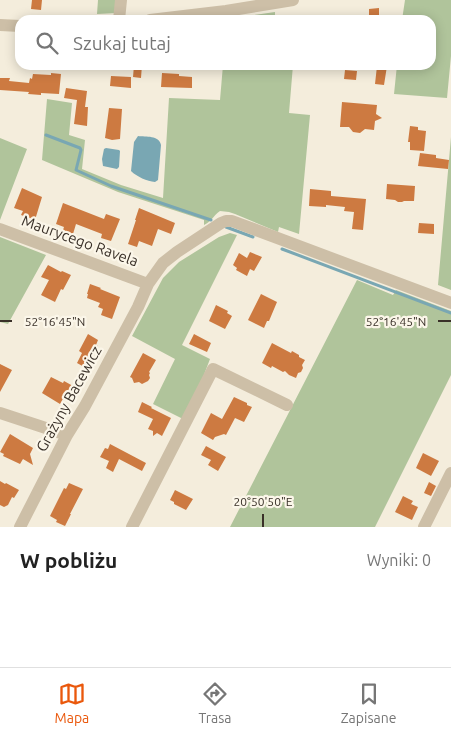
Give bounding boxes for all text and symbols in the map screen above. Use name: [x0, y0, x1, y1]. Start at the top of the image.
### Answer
search box: [15, 15, 436, 70]
icon: search: [33, 29, 61, 57]
text: Szukaj tutaj: [73, 32, 171, 54]
street label: Maurycego Ravela: [20, 212, 141, 270]
text: 52°16'45"N: [25, 315, 85, 328]
text: 52°16'45"N: [366, 315, 426, 328]
street label: Grażyny Bacewicz: [32, 343, 105, 455]
text: 20°50'50"E: [234, 495, 293, 508]
text: W pobliżu: [20, 548, 117, 572]
text: Wyniki: 0: [367, 551, 431, 569]
tab: Mapa: [55, 680, 89, 726]
tab: Trasa: [198, 680, 232, 726]
tab: Zapisane: [341, 680, 396, 726]

